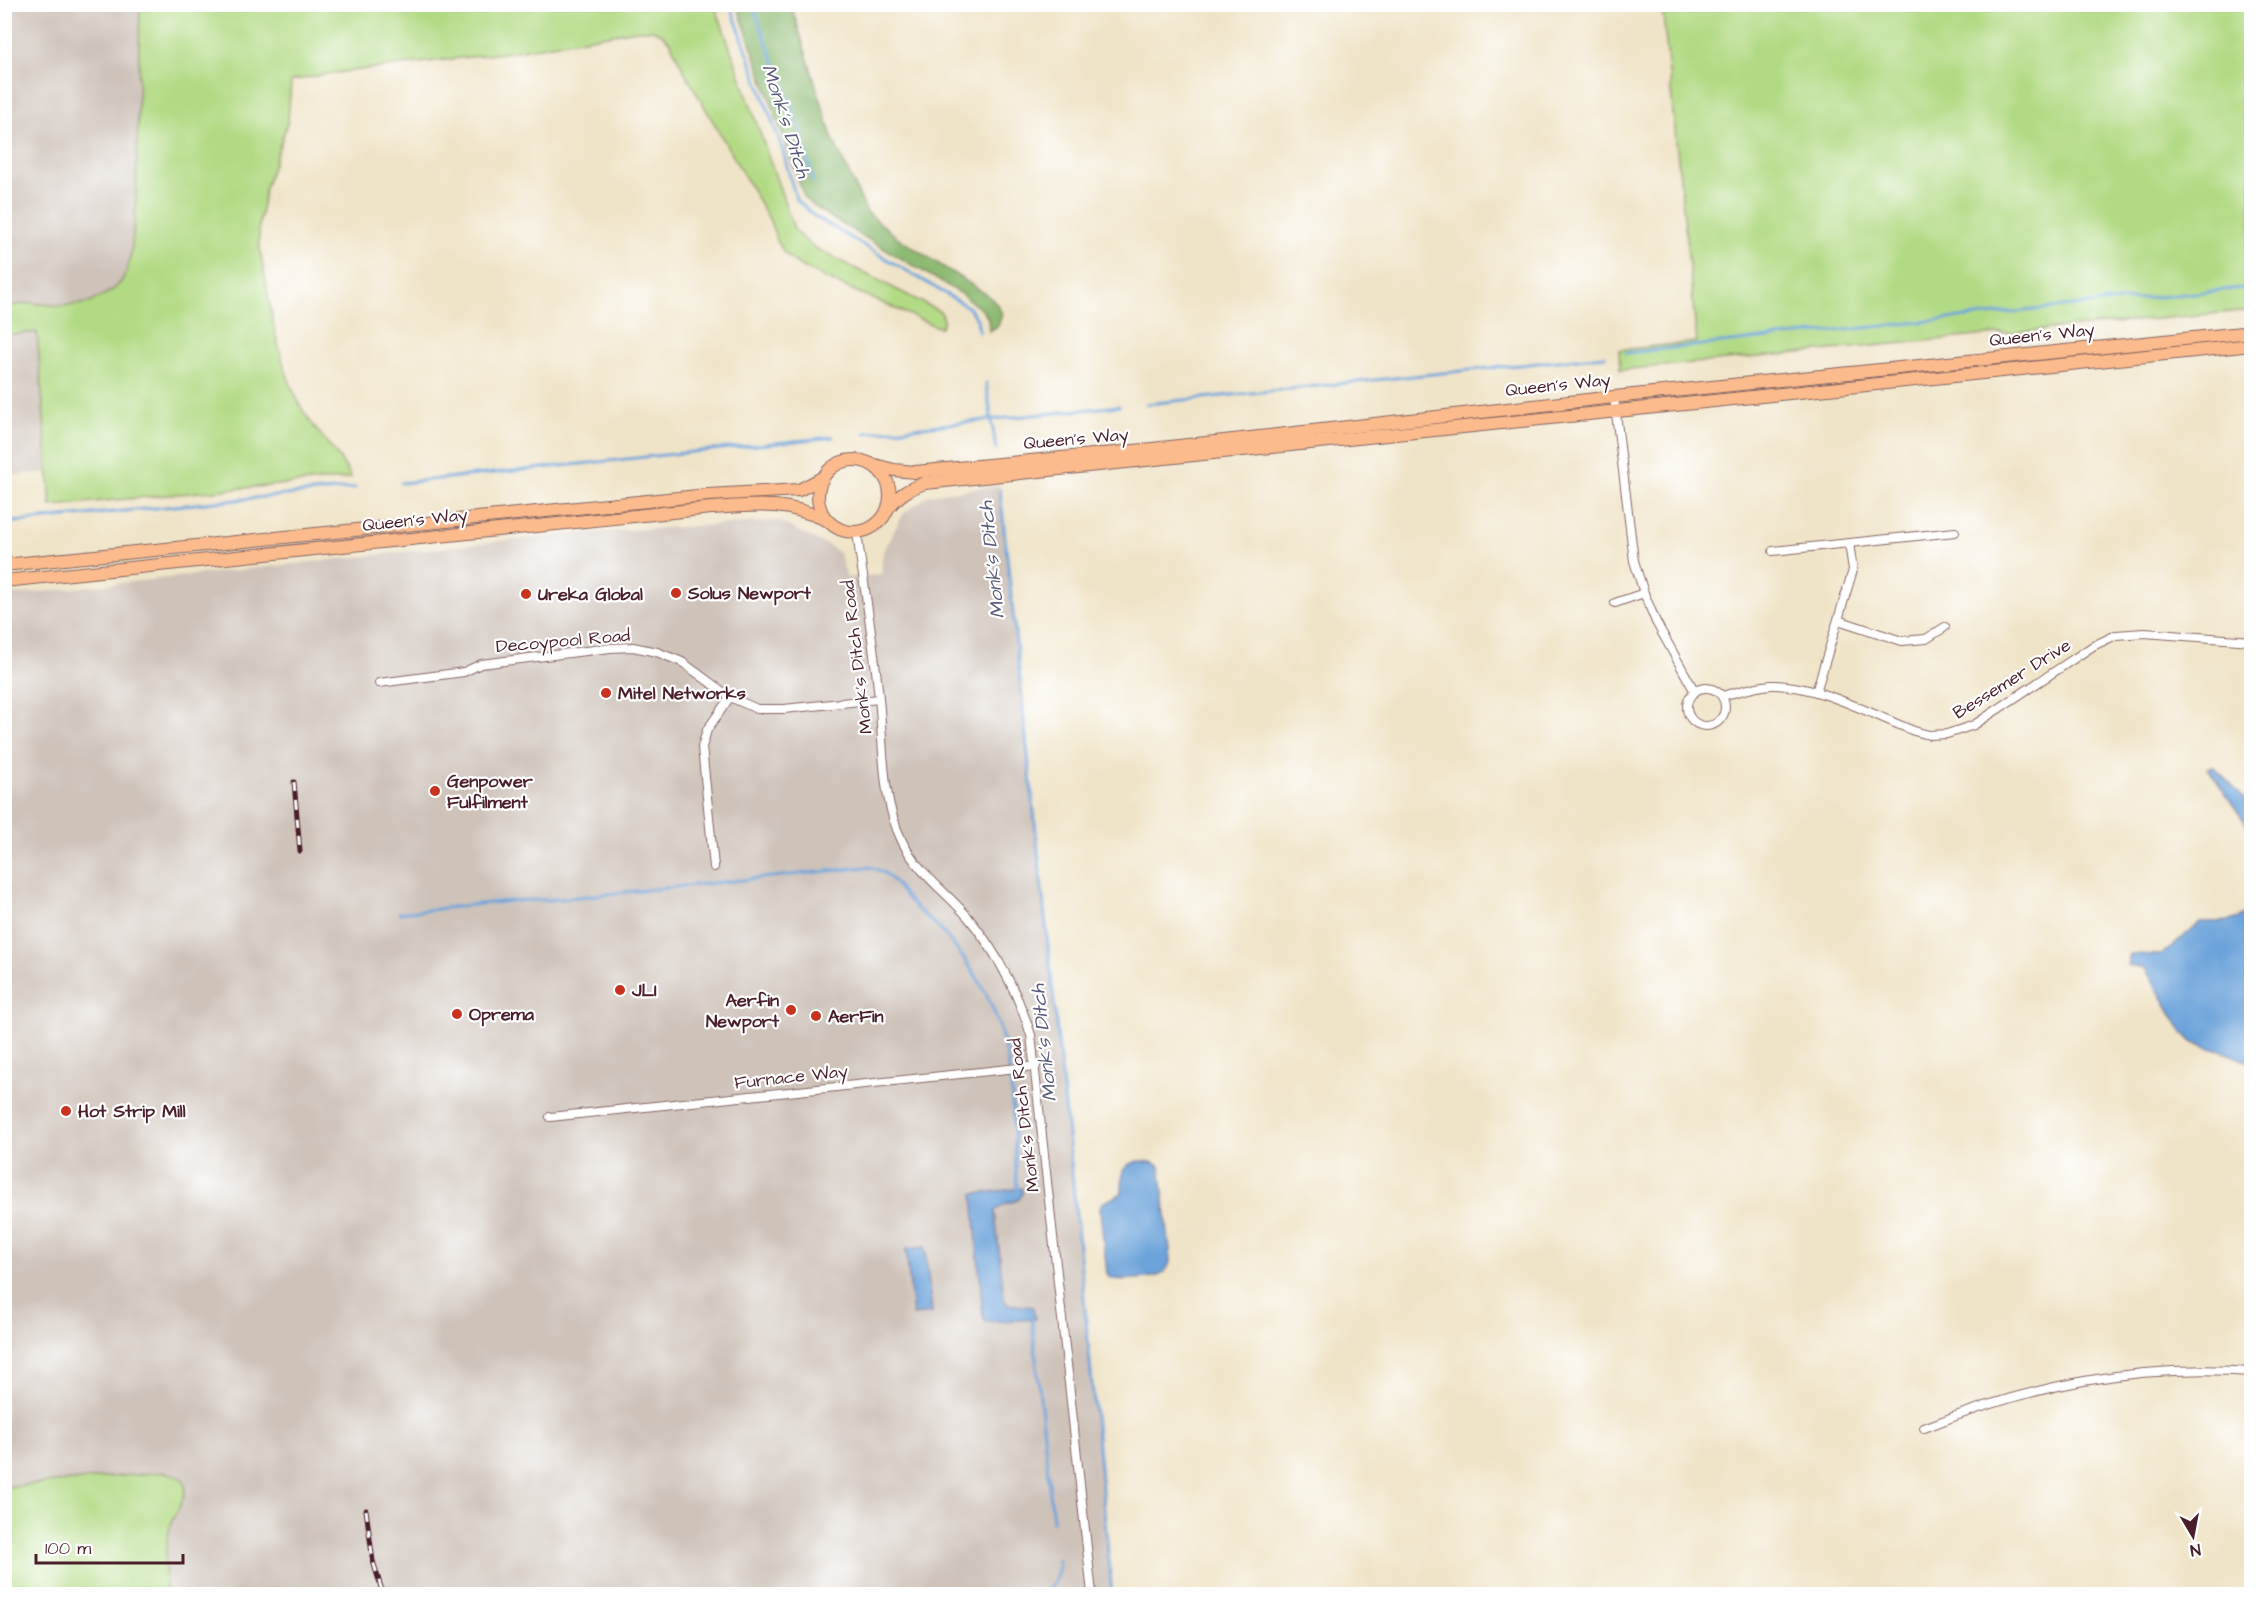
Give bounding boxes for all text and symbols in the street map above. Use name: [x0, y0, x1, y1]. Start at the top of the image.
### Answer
water label: Monk's Ditch: [754, 61, 818, 182]
street label: Queen's Way: [1988, 317, 2096, 354]
street label: Queen's Way: [1504, 367, 1612, 404]
street label: Queen's Way: [1022, 422, 1130, 457]
water label: Monk's Ditch: [972, 499, 1012, 620]
street label: Queen's Way: [361, 502, 469, 539]
street label: Monk's Ditch Road: [835, 579, 879, 735]
place label: Solus Newport: [687, 581, 812, 606]
place label: Ureka Global: [538, 582, 643, 607]
marker: Solus Newport: [669, 586, 683, 600]
marker: Ureka Global: [519, 587, 533, 601]
street label: Decoypool Road: [495, 623, 631, 660]
street label: Bessemer Drive: [1948, 633, 2076, 725]
place label: Mitel Networks: [618, 681, 746, 706]
marker: Mitel Networks: [599, 686, 613, 700]
place label: Genpower Fulfilment: [447, 769, 533, 815]
marker: Genpower Fulfilment: [428, 784, 442, 798]
place label: JLI: [631, 978, 657, 1003]
water label: Monk's Ditch: [1024, 982, 1064, 1103]
marker: JLI: [613, 983, 627, 997]
place label: Aerfin Newport: [706, 988, 780, 1034]
place label: Oprema: [469, 1002, 535, 1027]
marker: Aerfin Newport: [784, 1003, 798, 1017]
place label: AerFin: [828, 1004, 883, 1029]
marker: Oprema: [450, 1007, 464, 1021]
marker: AerFin: [809, 1009, 823, 1023]
street label: Monk's Ditch Road: [1002, 1037, 1046, 1193]
street label: Furnace Way: [733, 1059, 849, 1096]
place label: Hot Strip Mill: [78, 1099, 186, 1124]
marker: Hot Strip Mill: [59, 1104, 73, 1118]
north arrow: [2163, 1506, 2223, 1566]
scale bar: [36, 1527, 183, 1565]
text: 100 m: [45, 1536, 91, 1561]
text: N: [2189, 1538, 2202, 1561]

